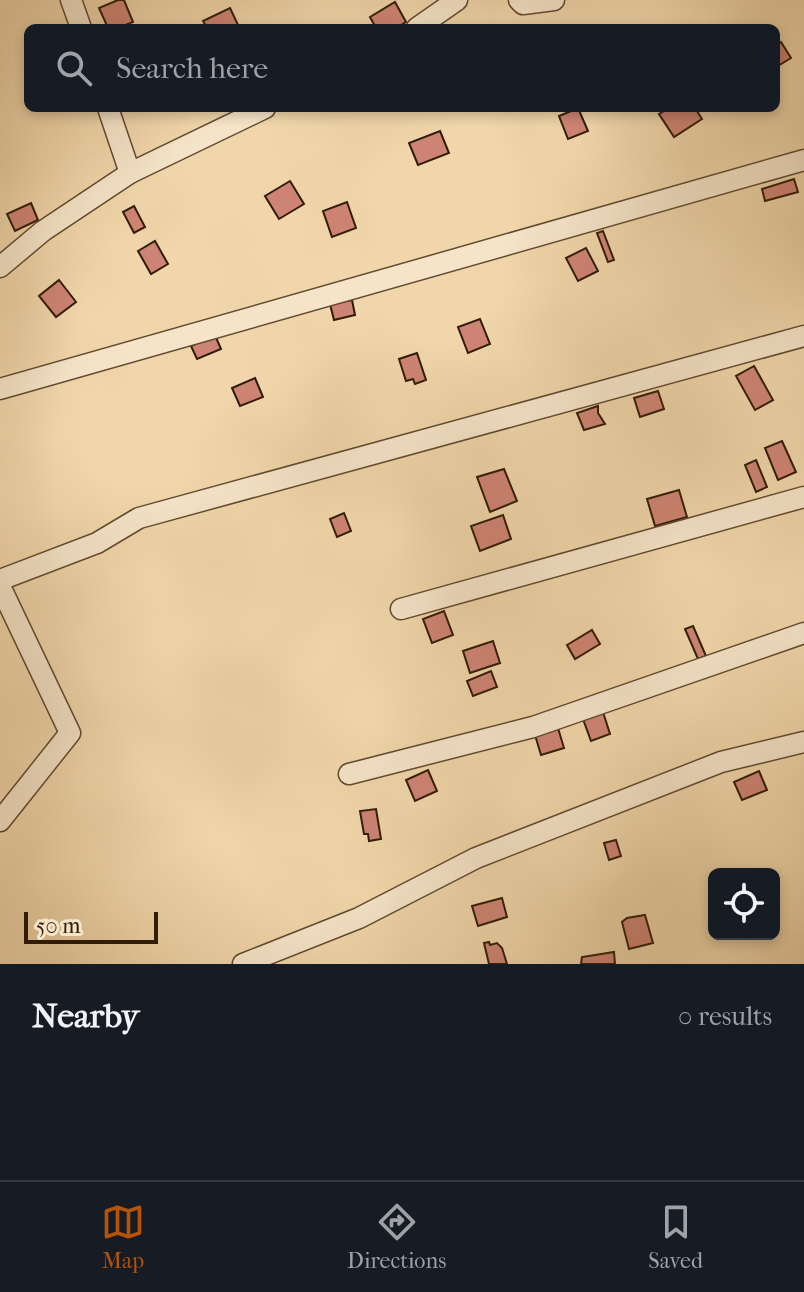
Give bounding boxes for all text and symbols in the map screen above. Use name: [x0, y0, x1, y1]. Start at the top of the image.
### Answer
search box: [24, 24, 780, 112]
icon: search: [52, 46, 96, 90]
text: Search here: [116, 51, 268, 86]
map controls: [708, 868, 780, 940]
button: locate: [708, 868, 780, 940]
scale bar: [24, 908, 158, 944]
text: 50 m: [36, 913, 81, 939]
text: Nearby: [32, 996, 139, 1036]
text: 0 results: [678, 1001, 772, 1032]
tab: Map: [101, 1200, 145, 1274]
tab: Directions: [347, 1200, 446, 1274]
tab: Saved: [648, 1200, 703, 1274]

